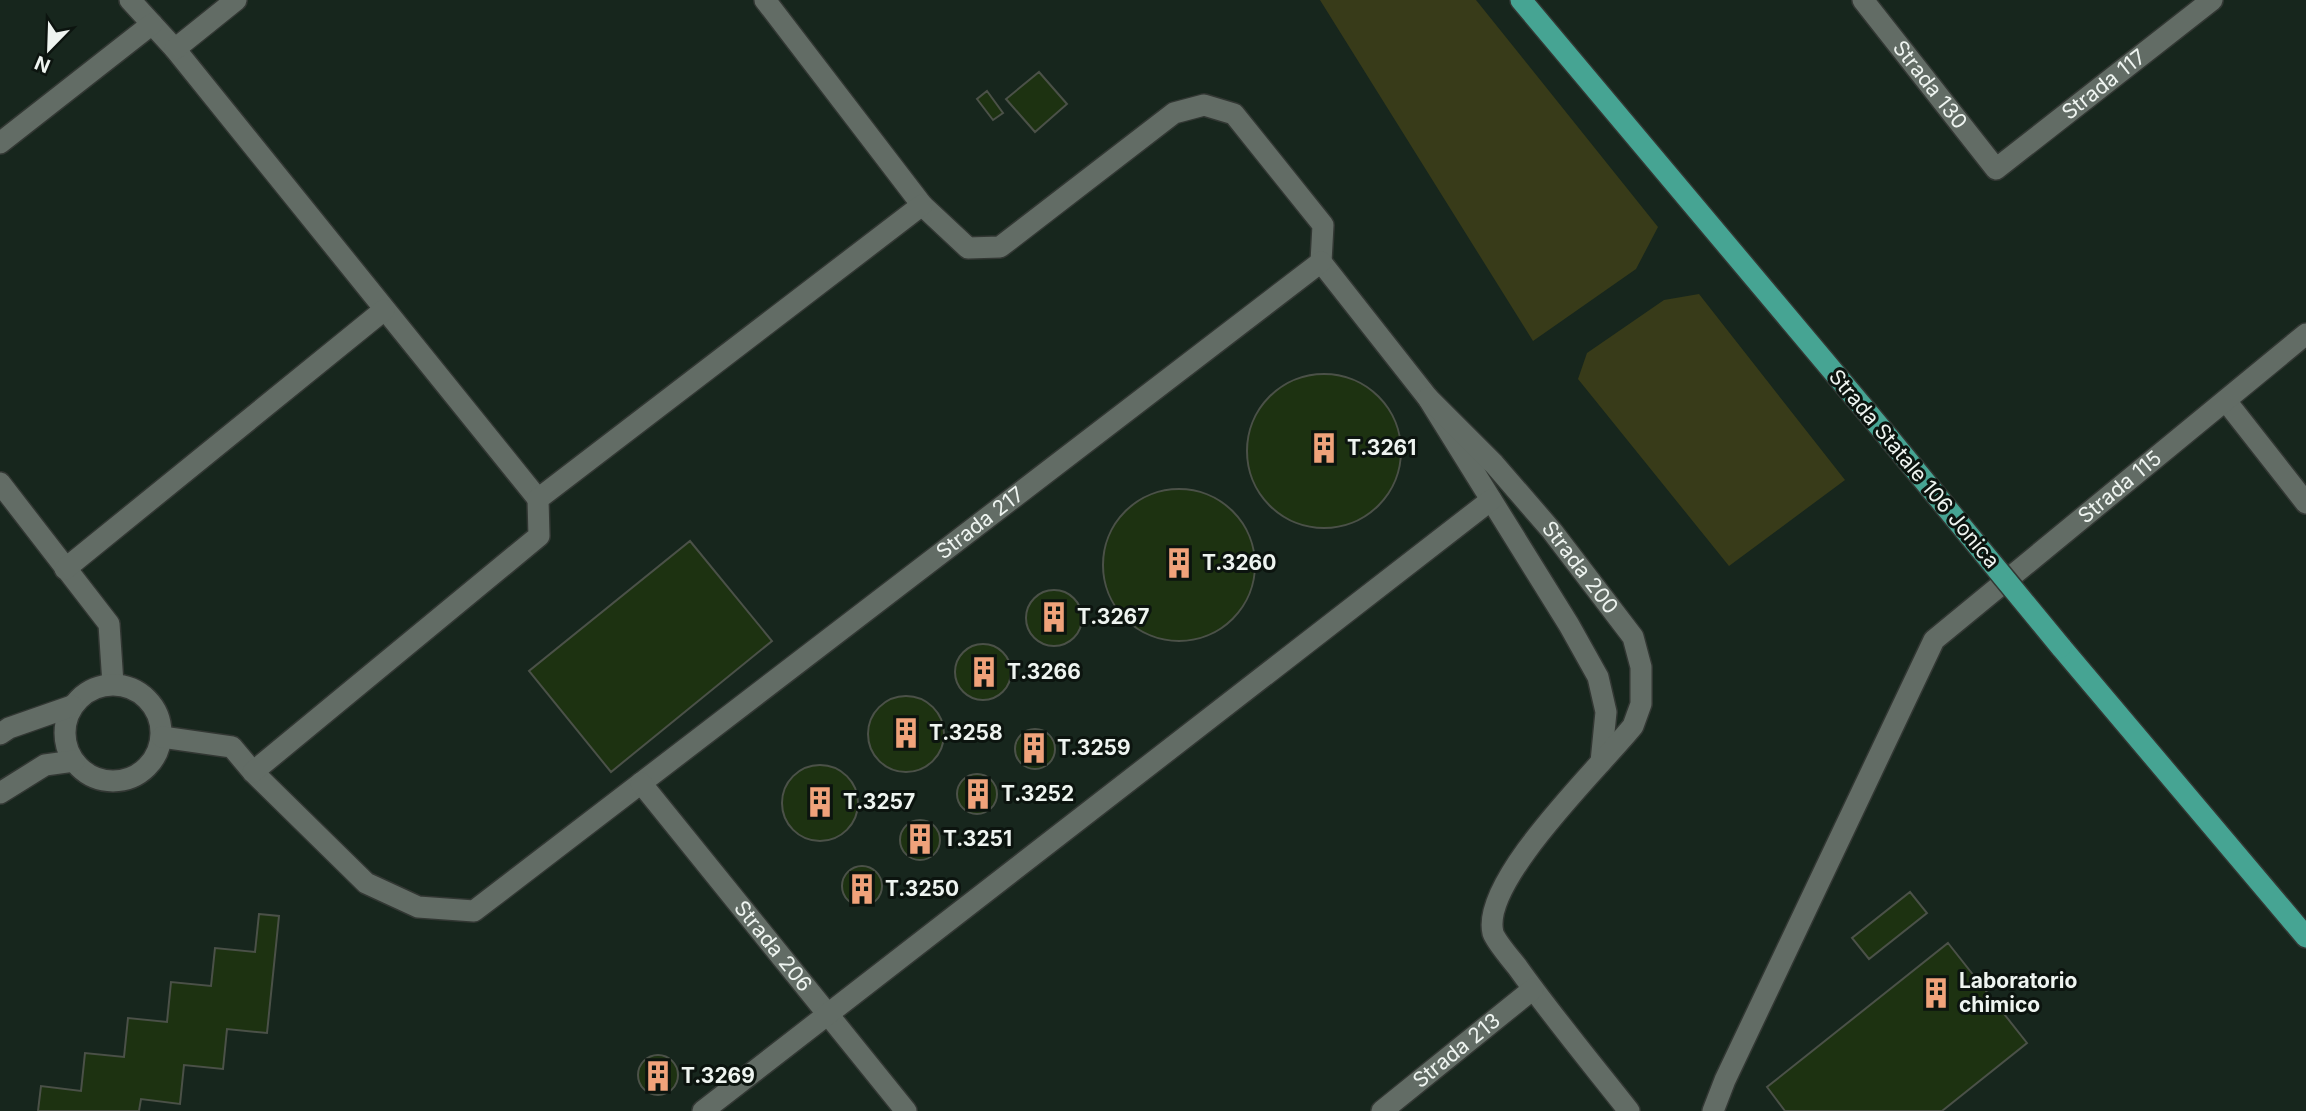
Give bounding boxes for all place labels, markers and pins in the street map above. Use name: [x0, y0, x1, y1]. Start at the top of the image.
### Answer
building icon: T.3261: [1307, 431, 1341, 465]
place label: T.3261: [1347, 435, 1416, 460]
building icon: T.3260: [1162, 546, 1196, 580]
place label: T.3260: [1202, 550, 1276, 575]
building icon: T.3267: [1037, 600, 1071, 634]
place label: T.3267: [1077, 604, 1149, 629]
building icon: T.3266: [967, 655, 1001, 689]
place label: T.3266: [1007, 659, 1081, 684]
building icon: T.3258: [889, 716, 923, 750]
place label: T.3258: [929, 720, 1003, 745]
building icon: T.3259: [1017, 731, 1051, 765]
place label: T.3259: [1057, 735, 1131, 760]
building icon: T.3252: [961, 777, 995, 811]
place label: T.3252: [1001, 781, 1074, 806]
building icon: T.3257: [803, 785, 837, 819]
place label: T.3257: [843, 789, 915, 814]
building icon: T.3251: [903, 822, 937, 856]
place label: T.3251: [943, 826, 1012, 851]
building icon: T.3250: [845, 872, 879, 906]
place label: T.3250: [885, 876, 959, 901]
place label: Laboratorio chimico: [1959, 968, 2077, 1017]
building icon: Laboratorio chimico: [1919, 976, 1953, 1010]
building icon: T.3269: [641, 1059, 675, 1093]
place label: T.3269: [681, 1063, 755, 1088]

